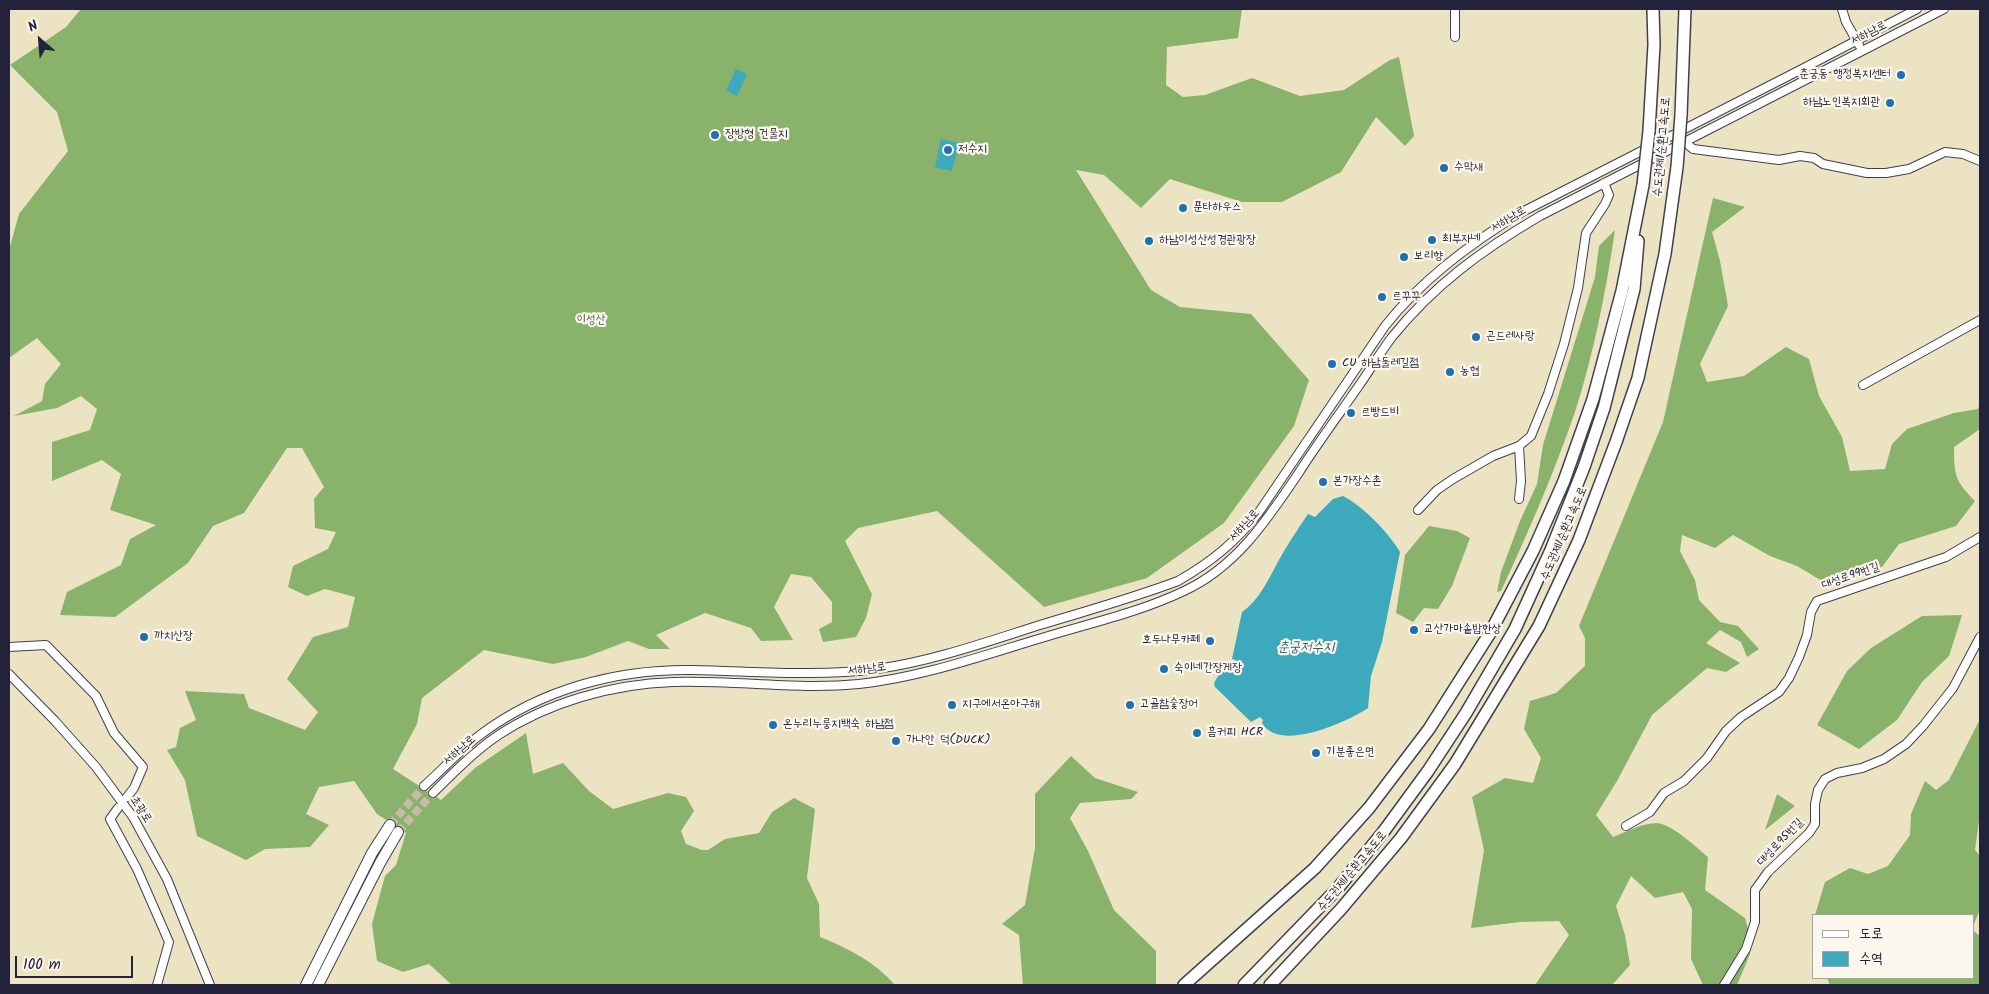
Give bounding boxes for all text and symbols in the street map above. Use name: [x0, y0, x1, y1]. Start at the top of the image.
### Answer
north arrow: [15, 15, 65, 65]
text: N: [24, 15, 42, 38]
street label: 서하남로: [1849, 19, 1889, 49]
place label: 춘궁동 행정복지센터: [1799, 68, 1891, 82]
marker: 춘궁동 행정복지센터: [1895, 69, 1907, 81]
street label: 수도권제1순환고속도로: [1651, 96, 1675, 198]
place label: 하남노인복지회관: [1803, 96, 1880, 110]
marker: 하남노인복지회관: [1884, 97, 1896, 109]
place label: 장방형 건물지: [725, 128, 788, 142]
marker: 장방형 건물지: [709, 129, 721, 141]
place label: 저수지: [958, 143, 987, 157]
marker: 저수지: [942, 144, 954, 156]
place label: 수막새: [1454, 161, 1483, 175]
marker: 수막새: [1438, 162, 1450, 174]
place label: 푼타하우스: [1193, 201, 1241, 215]
marker: 푼타하우스: [1177, 202, 1189, 214]
street label: 서하남로: [1489, 204, 1529, 236]
place label: 최부자네: [1442, 233, 1481, 247]
place label: 하남이성산성경관광장: [1159, 234, 1256, 248]
marker: 최부자네: [1426, 234, 1438, 246]
marker: 하남이성산성경관광장: [1143, 235, 1155, 247]
place label: 보리향: [1414, 250, 1443, 264]
marker: 보리향: [1398, 251, 1410, 263]
place label: 르꾸꾸: [1392, 290, 1421, 304]
marker: 르꾸꾸: [1376, 291, 1388, 303]
park label: 이성산: [577, 314, 605, 328]
place label: 곤드레사랑: [1486, 330, 1534, 344]
marker: 곤드레사랑: [1470, 331, 1482, 343]
place label: CU 하남둘레길점: [1342, 357, 1419, 371]
marker: CU 하남둘레길점: [1326, 358, 1338, 370]
place label: 농협: [1460, 365, 1479, 379]
marker: 농협: [1444, 366, 1456, 378]
place label: 르빵드비: [1361, 406, 1400, 420]
marker: 르빵드비: [1345, 407, 1357, 419]
place label: 본가장수촌: [1333, 475, 1381, 489]
marker: 본가장수촌: [1317, 476, 1329, 488]
street label: 수도권제1순환고속도로: [1539, 485, 1591, 583]
street label: 서하남로: [1227, 507, 1263, 545]
street label: 대성로99번길: [1820, 560, 1882, 594]
place label: 교산가마솥밥한상: [1424, 623, 1501, 637]
marker: 교산가마솥밥한상: [1408, 624, 1420, 636]
place label: 까치산장: [154, 630, 193, 644]
marker: 까치산장: [138, 631, 150, 643]
place label: 호두나무카페: [1142, 634, 1200, 648]
marker: 호두나무카페: [1204, 635, 1216, 647]
water label: 춘궁저수지: [1278, 641, 1334, 657]
street label: 서하남로: [847, 661, 887, 679]
place label: 숙이네간장게장: [1174, 662, 1242, 676]
marker: 숙이네간장게장: [1158, 663, 1170, 675]
place label: 지구에서온아구해: [962, 698, 1039, 712]
place label: 고골참숯장어: [1140, 698, 1198, 712]
marker: 지구에서온아구해: [946, 699, 958, 711]
marker: 고골참숯장어: [1124, 699, 1136, 711]
place label: 온누리누룽지백숙 하남점: [783, 718, 894, 732]
marker: 온누리누룽지백숙 하남점: [767, 719, 779, 731]
place label: 흠커피 HCR: [1207, 726, 1263, 740]
marker: 흠커피 HCR: [1191, 727, 1203, 739]
street label: 서하남로: [441, 733, 479, 769]
place label: 가나안 덕(DUCK): [906, 734, 991, 748]
marker: 가나안 덕(DUCK): [890, 735, 902, 747]
place label: 기분좋은면: [1326, 746, 1374, 760]
marker: 기분좋은면: [1310, 747, 1322, 759]
street label: 초광로: [126, 794, 154, 826]
street label: 대성로95번길: [1755, 816, 1807, 870]
street label: 수도권제1순환고속도로: [1315, 829, 1391, 915]
legend: [1812, 914, 1974, 979]
text: 도로: [1859, 922, 1883, 946]
scale bar: [18, 946, 135, 978]
text: 수역: [1859, 947, 1883, 971]
text: 100 m: [23, 953, 61, 977]

